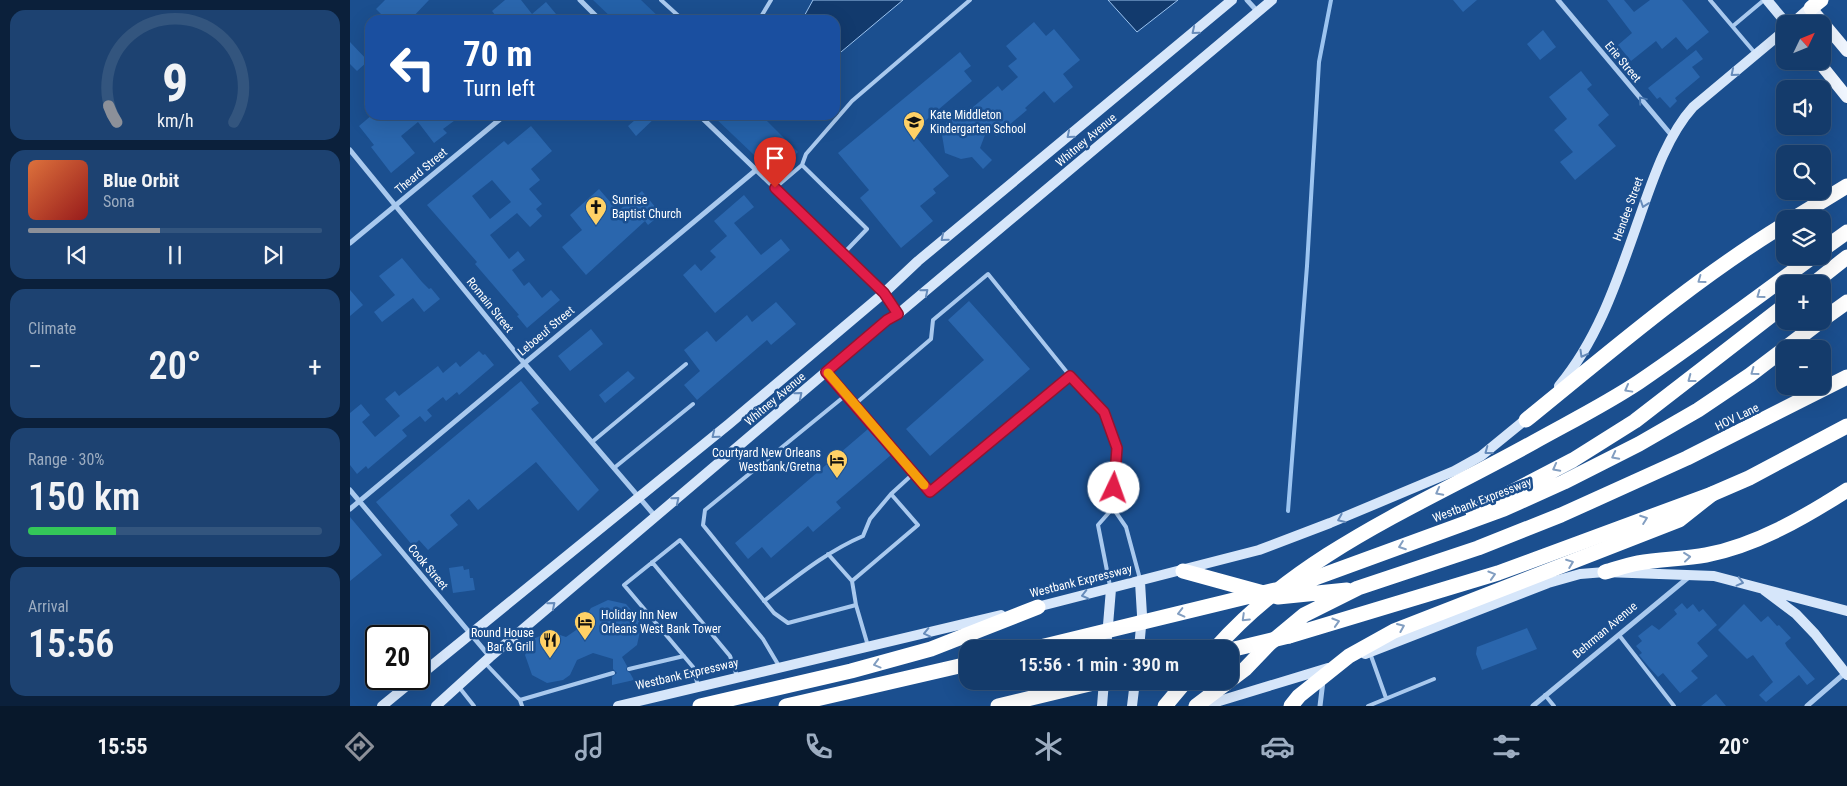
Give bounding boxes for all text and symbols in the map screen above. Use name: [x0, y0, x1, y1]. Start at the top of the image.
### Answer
north arrow: [1776, 15, 1831, 70]
map controls: [1776, 15, 1831, 395]
one-way arrow: [1191, 25, 1200, 34]
text: 70 m: [463, 34, 532, 75]
icon: left: [380, 35, 445, 100]
street label: Erie Street: [1602, 39, 1644, 86]
text: 9: [162, 53, 188, 114]
one-way arrow: [1731, 67, 1740, 75]
text: Turn left: [463, 76, 535, 101]
button: sound: [1776, 80, 1831, 135]
one-way arrow: [1639, 97, 1648, 106]
place label: Kate Middleton Kindergarten School: [930, 108, 1026, 136]
text: km/h: [157, 110, 193, 131]
school or university icon: Kate Middleton Kindergarten School: [902, 110, 926, 141]
street label: Whitney Avenue: [1053, 110, 1119, 169]
one-way arrow: [1067, 130, 1076, 138]
pin: [754, 137, 796, 188]
icon: arrive: [761, 144, 789, 172]
street label: Theard Street: [392, 145, 450, 197]
button: search: [1776, 145, 1831, 200]
text: Blue Orbit: [103, 169, 179, 192]
street label: Hendee Street: [1610, 175, 1646, 243]
text: Sona: [103, 192, 135, 211]
place label: Sunrise Baptist Church: [612, 193, 682, 221]
church icon: Sunrise Baptist Church: [584, 195, 608, 226]
one-way arrow: [1640, 199, 1650, 207]
button: layers: [1776, 210, 1831, 265]
one-way arrow: [941, 233, 950, 242]
icon: previous: [63, 241, 91, 269]
icon: pause: [161, 241, 189, 269]
icon: next: [259, 241, 287, 269]
one-way arrow: [1697, 274, 1707, 283]
street label: Romain Street: [464, 275, 517, 336]
button: +: [1776, 275, 1831, 330]
one-way arrow: [919, 288, 928, 297]
one-way arrow: [1756, 289, 1766, 298]
street label: Leboeuf Street: [515, 303, 577, 359]
text: Climate: [28, 319, 76, 338]
button: −: [1776, 340, 1831, 395]
text: 20°: [149, 344, 201, 388]
one-way arrow: [1579, 348, 1589, 357]
text: −: [28, 350, 42, 383]
text: +: [308, 350, 322, 383]
one-way arrow: [1751, 366, 1760, 374]
street label: Whitney Avenue: [742, 369, 808, 428]
one-way arrow: [1688, 373, 1697, 382]
one-way arrow: [1624, 382, 1633, 392]
one-way arrow: [794, 391, 803, 400]
street label: HOV Lane: [1713, 400, 1761, 434]
one-way arrow: [712, 430, 721, 438]
one-way arrow: [1485, 445, 1494, 453]
place label: Courtyard New Orleans Westbank/Gretna: [712, 446, 821, 474]
hotel icon: Courtyard New Orleans Westbank/Gretna: [825, 448, 849, 479]
text: Range · 30%: [28, 450, 104, 469]
one-way arrow: [1612, 450, 1621, 460]
position arrow: [1087, 461, 1139, 513]
one-way arrow: [1553, 462, 1562, 472]
text: 150 km: [28, 475, 140, 519]
street label: Westbank Expressway: [1430, 475, 1534, 525]
one-way arrow: [1435, 486, 1444, 496]
one-way arrow: [670, 497, 679, 506]
one-way arrow: [1337, 512, 1346, 523]
one-way arrow: [1639, 515, 1648, 525]
one-way arrow: [1398, 540, 1406, 550]
street label: Cook Street: [405, 541, 451, 593]
one-way arrow: [1683, 552, 1691, 563]
one-way arrow: [1565, 559, 1573, 569]
street label: Westbank Expressway: [1028, 562, 1134, 600]
one-way arrow: [1487, 570, 1495, 580]
one-way arrow: [1736, 576, 1744, 587]
one-way arrow: [1080, 589, 1089, 600]
text: Arrival: [28, 597, 69, 616]
street label: Behrman Avenue: [1570, 599, 1640, 661]
one-way arrow: [546, 602, 555, 611]
one-way arrow: [1176, 607, 1185, 618]
place label: Holiday Inn New Orleans West Bank Tower: [601, 608, 722, 636]
hotel icon: Holiday Inn New Orleans West Bank Tower: [573, 610, 597, 641]
one-way arrow: [1242, 612, 1251, 621]
one-way arrow: [1331, 618, 1340, 628]
text: 15:56: [28, 622, 114, 666]
one-way arrow: [1396, 623, 1405, 634]
speed limit sign: 20: [365, 625, 430, 690]
place label: Round House Bar & Grill: [471, 626, 534, 654]
one-way arrow: [922, 627, 931, 638]
restaurant icon: Round House Bar & Grill: [538, 628, 562, 659]
text: 15:56 · 1 min · 390 m: [1019, 653, 1179, 676]
street label: Westbank Expressway: [634, 655, 740, 693]
one-way arrow: [873, 658, 881, 668]
icon: directions: [342, 729, 377, 764]
icon: music: [572, 729, 607, 764]
icon: phone: [801, 729, 836, 764]
icon: climate: [1031, 729, 1066, 764]
icon: car: [1260, 729, 1295, 764]
icon: filters: [1489, 729, 1524, 764]
text: 15:55: [97, 734, 148, 759]
text: 20°: [1719, 734, 1750, 759]

